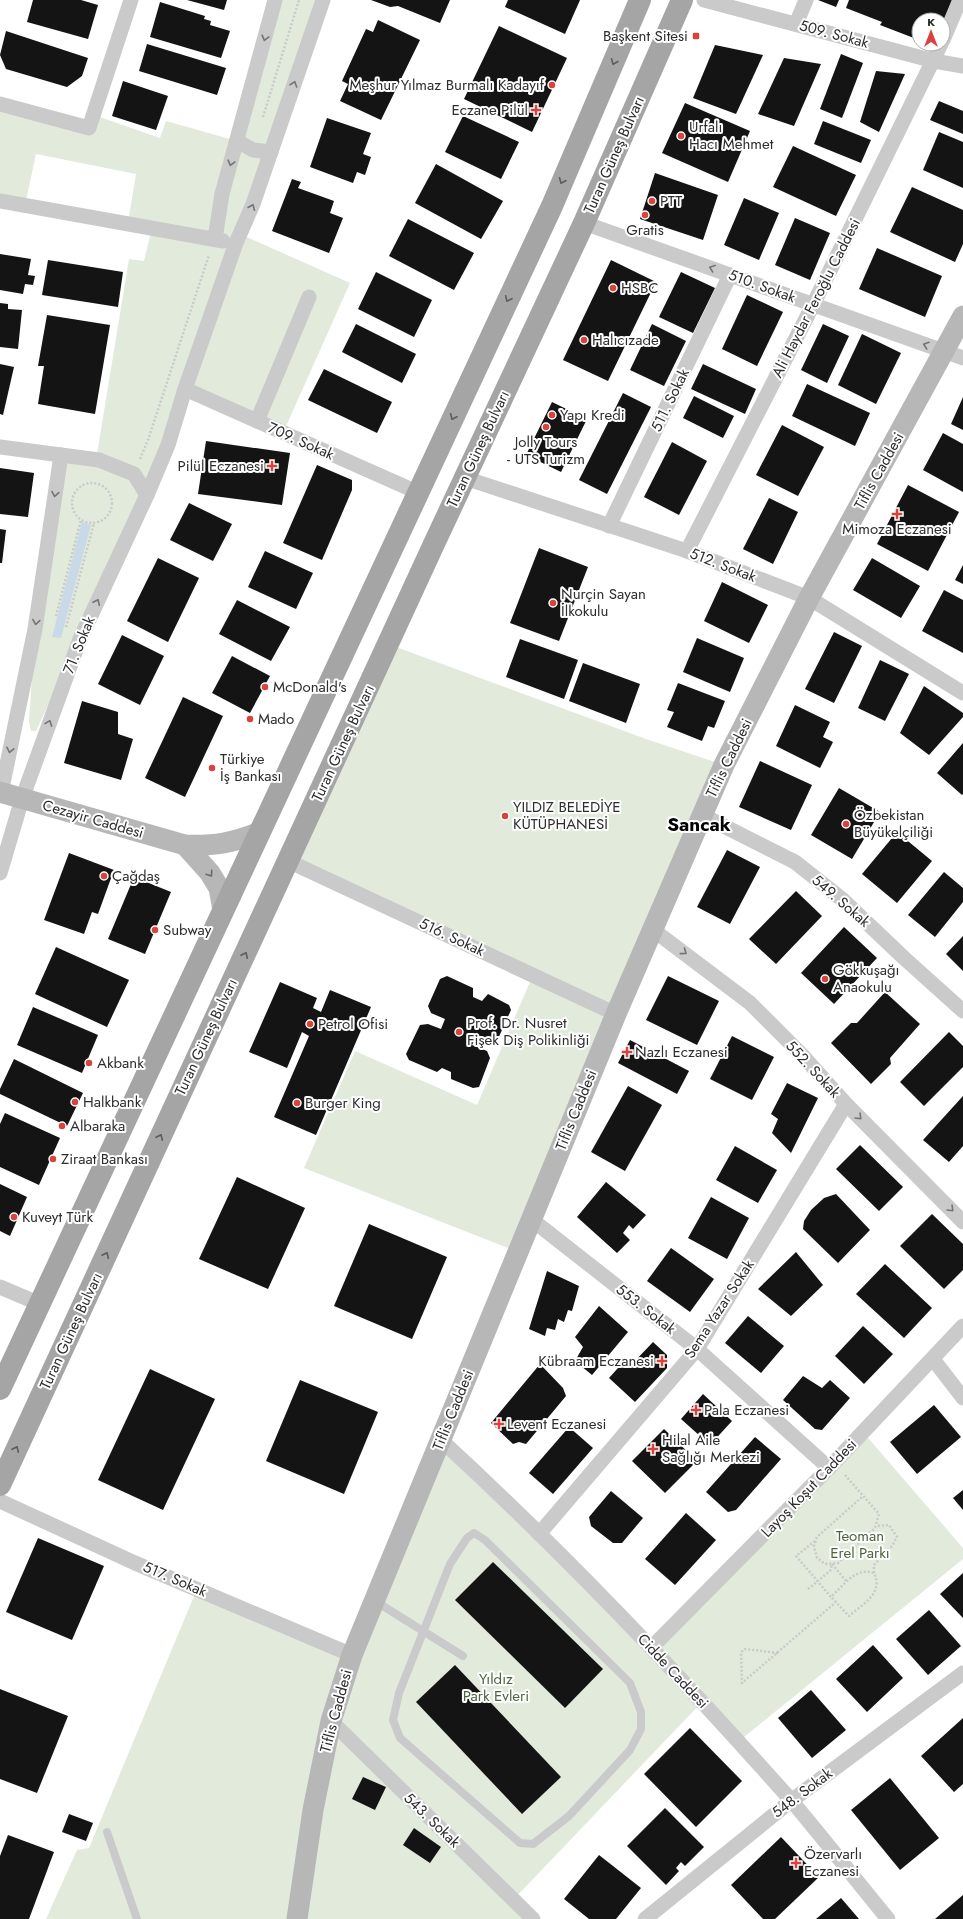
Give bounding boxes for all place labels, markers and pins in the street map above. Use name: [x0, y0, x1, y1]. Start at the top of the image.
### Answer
place label: Başkent Sitesi: [603, 25, 688, 47]
marker: Başkent Sitesi: [691, 31, 701, 41]
place label: Meşhur Yılmaz Burmalı Kadayıf: [349, 74, 545, 96]
marker: Meşhur Yılmaz Burmalı Kadayıf: [547, 80, 557, 90]
place label: Eczane Pilül: [451, 99, 528, 121]
marker: Eczane Pilül: [531, 105, 541, 115]
place label: Urfalı Hacı Mehmet: [689, 116, 774, 155]
marker: Urfalı Hacı Mehmet: [676, 131, 686, 141]
place label: PTT: [660, 190, 682, 212]
marker: PTT: [647, 196, 657, 206]
marker: Gratis: [640, 210, 650, 220]
place label: Gratis: [626, 219, 664, 241]
place label: HSBC: [621, 277, 659, 299]
marker: HSBC: [608, 283, 618, 293]
place label: Halıcızade: [592, 329, 659, 351]
marker: Halıcızade: [579, 335, 589, 345]
place label: Yapı Kredi: [560, 404, 625, 426]
marker: Yapı Kredi: [547, 410, 557, 420]
marker: Jolly Tours - UTS Turizm: [541, 422, 551, 432]
place label: Jolly Tours - UTS Turizm: [507, 431, 585, 470]
place label: Pilül Eczanesi: [178, 455, 264, 477]
marker: Pilül Eczanesi: [267, 461, 277, 471]
marker: Mimoza Eczanesi: [892, 509, 902, 519]
place label: Mimoza Eczanesi: [842, 518, 952, 540]
place label: Nurçin Sayan İlkokulu: [561, 583, 646, 622]
marker: Nurçin Sayan İlkokulu: [548, 598, 558, 608]
place label: McDonald's: [273, 676, 347, 698]
marker: McDonald's: [260, 682, 270, 692]
place label: Mado: [258, 708, 294, 730]
marker: Mado: [245, 714, 255, 724]
place label: Türkiye İş Bankası: [220, 748, 281, 787]
marker: Türkiye İş Bankası: [207, 763, 217, 773]
place label: YILDIZ BELEDİYE KÜTÜPHANESİ: [513, 796, 621, 835]
place label: Özbekistan Büyükelçiliği: [854, 804, 933, 843]
marker: YILDIZ BELEDİYE KÜTÜPHANESİ: [500, 811, 510, 821]
marker: Özbekistan Büyükelçiliği: [841, 819, 851, 829]
place label: Çağdaş: [112, 865, 160, 887]
marker: Çağdaş: [99, 871, 109, 881]
place label: Subway: [163, 919, 212, 941]
marker: Subway: [150, 925, 160, 935]
place label: Gökkuşağı Anaokulu: [833, 959, 899, 998]
marker: Gökkuşağı Anaokulu: [820, 974, 830, 984]
place label: Prof. Dr. Nusret Fişek Diş Polikinliği: [467, 1012, 589, 1051]
place label: Petrol Ofisi: [318, 1013, 388, 1035]
marker: Petrol Ofisi: [305, 1019, 315, 1029]
marker: Prof. Dr. Nusret Fişek Diş Polikinliği: [454, 1027, 464, 1037]
place label: Nazlı Eczanesi: [635, 1041, 728, 1063]
marker: Nazlı Eczanesi: [622, 1047, 632, 1057]
place label: Akbank: [97, 1052, 144, 1074]
marker: Akbank: [84, 1058, 94, 1068]
place label: Halkbank: [83, 1091, 142, 1113]
place label: Burger King: [305, 1092, 381, 1114]
marker: Halkbank: [70, 1097, 80, 1107]
marker: Burger King: [292, 1098, 302, 1108]
place label: Albaraka: [70, 1115, 125, 1137]
marker: Albaraka: [57, 1121, 67, 1131]
place label: Ziraat Bankası: [61, 1148, 148, 1170]
marker: Ziraat Bankası: [48, 1154, 58, 1164]
place label: Kuveyt Türk: [22, 1206, 93, 1228]
marker: Kuveyt Türk: [9, 1212, 19, 1222]
place label: Kübraam Eczanesi: [538, 1350, 654, 1372]
marker: Kübraam Eczanesi: [657, 1356, 667, 1366]
place label: Pala Eczanesi: [704, 1399, 789, 1421]
marker: Pala Eczanesi: [691, 1405, 701, 1415]
place label: Levent Eczanesi: [507, 1413, 606, 1435]
marker: Levent Eczanesi: [494, 1419, 504, 1429]
place label: Hilal Aile Sağlığı Merkezi: [662, 1429, 760, 1468]
marker: Hilal Aile Sağlığı Merkezi: [647, 1443, 659, 1455]
place label: Özervarlı Eczanesi: [804, 1843, 862, 1882]
marker: Özervarlı Eczanesi: [791, 1858, 801, 1868]

